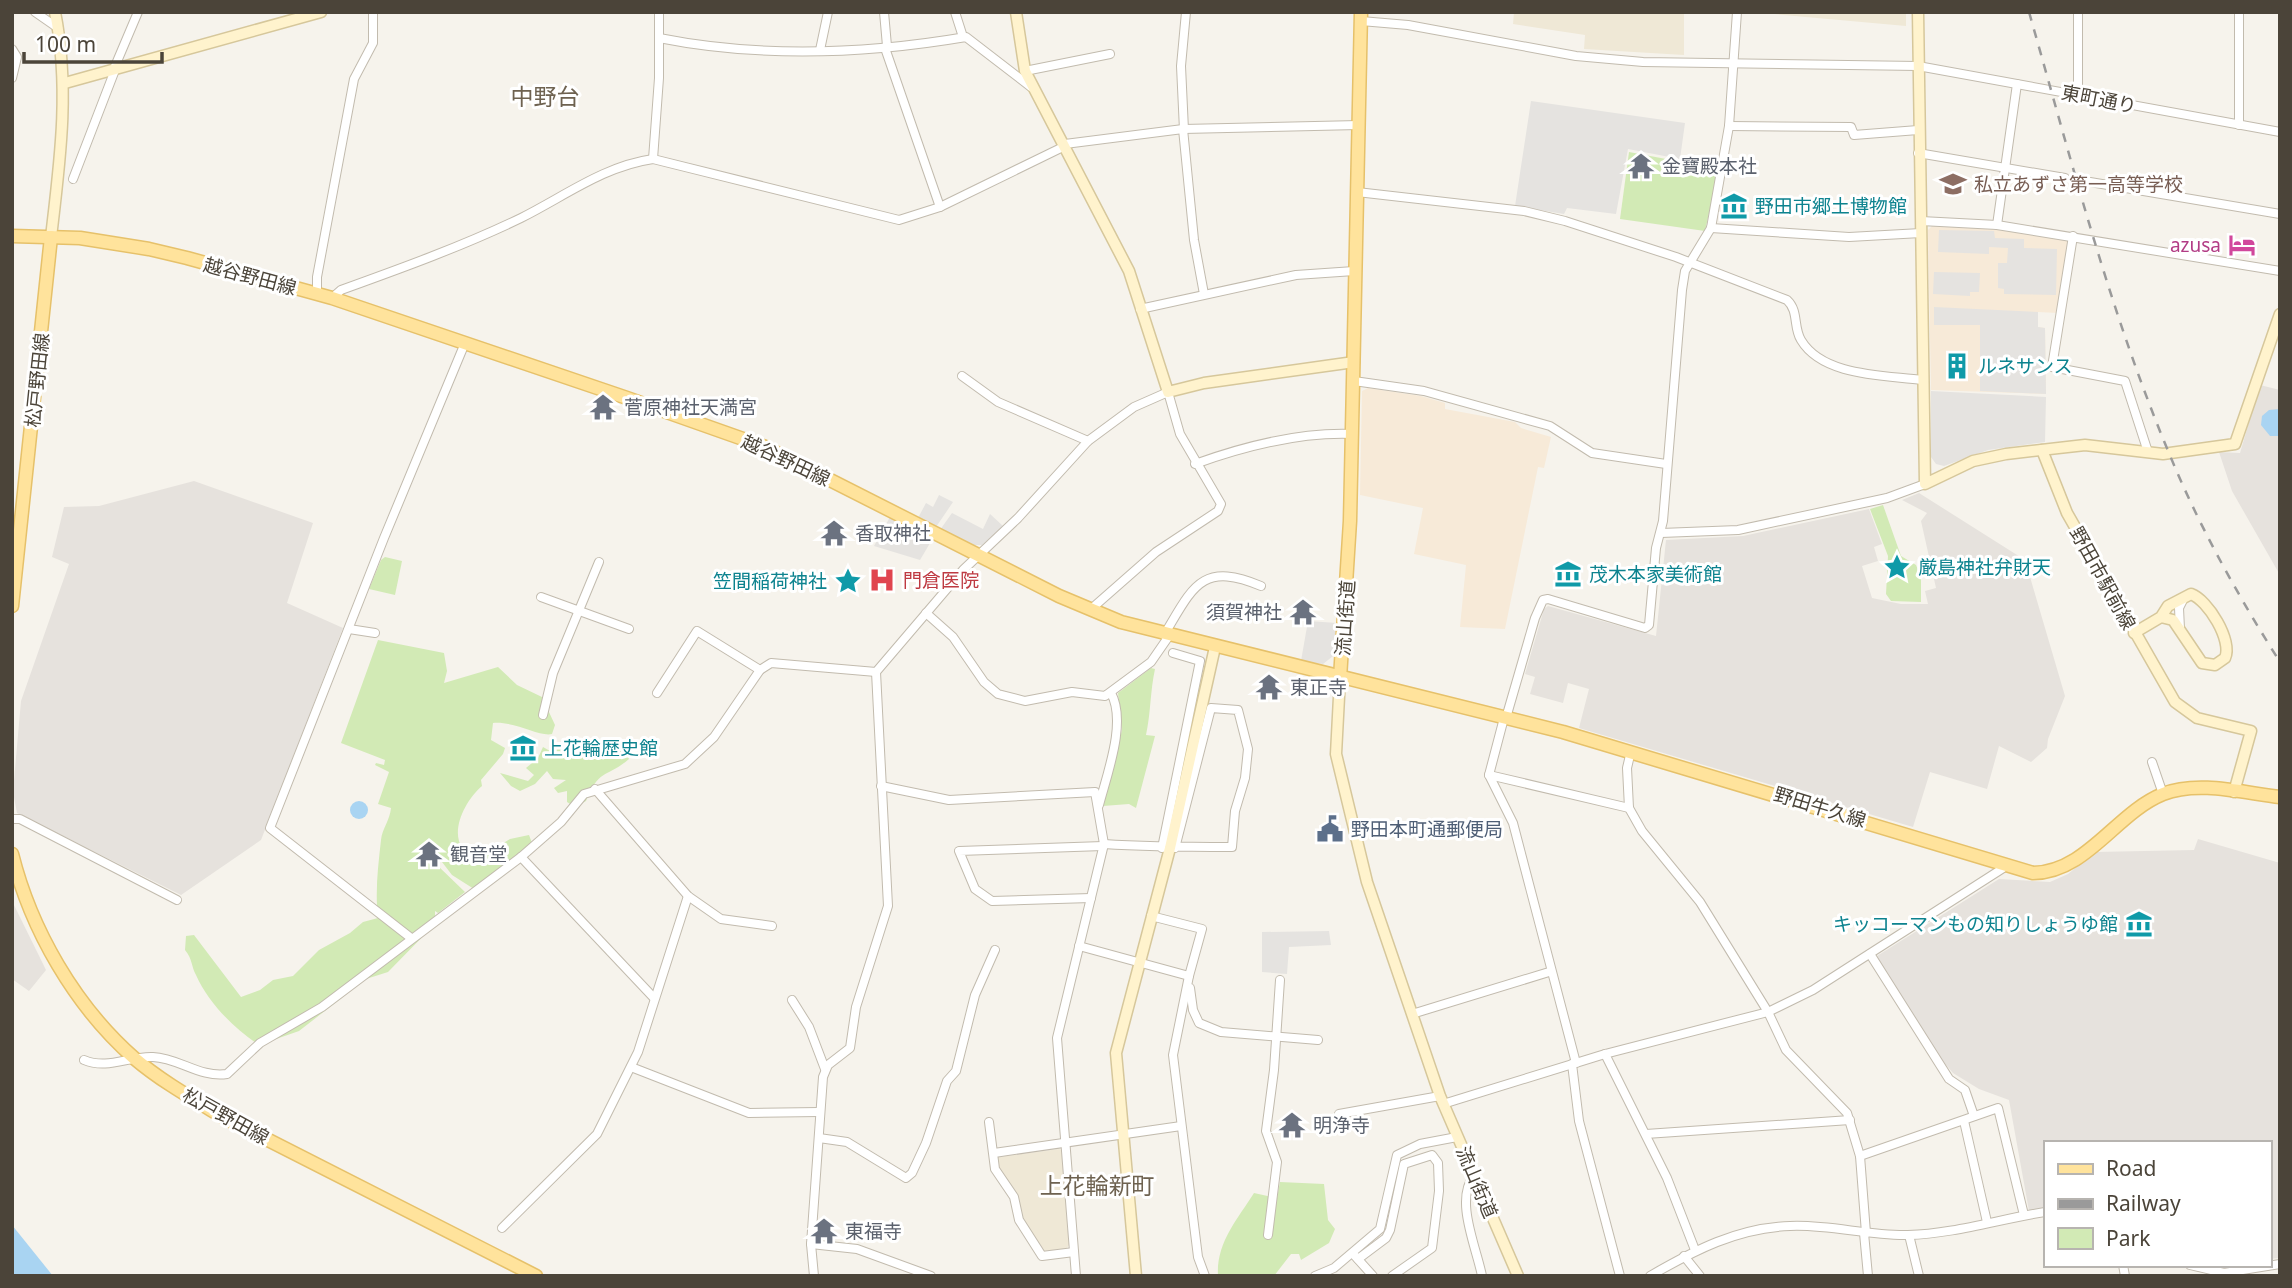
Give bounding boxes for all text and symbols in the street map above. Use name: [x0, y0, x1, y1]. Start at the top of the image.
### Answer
scale bar: [24, 21, 163, 65]
text: 100 m: [35, 30, 96, 58]
street label: 東町通り: [2059, 79, 2139, 119]
district label: 中野台: [511, 80, 580, 112]
temple icon: 金寶殿本社: [1626, 151, 1656, 181]
place label: 金寶殿本社: [1662, 153, 1757, 179]
school or university icon: 私立あずさ第一高等学校: [1938, 169, 1968, 199]
place label: 私立あずさ第一高等学校: [1974, 171, 2183, 197]
museum icon: 野田市郷土博物館: [1719, 191, 1749, 221]
place label: 野田市郷土博物館: [1755, 193, 1907, 219]
hotel icon: azusa: [2227, 230, 2257, 260]
place label: azusa: [2170, 232, 2221, 258]
street label: 越谷野田線: [201, 251, 299, 301]
street label: 松戸野田線: [19, 331, 55, 429]
building icon: ルネサンス: [1942, 351, 1972, 381]
place label: ルネサンス: [1978, 353, 2073, 379]
temple icon: 菅原神社天満宮: [588, 392, 618, 422]
place label: 菅原神社天満宮: [624, 394, 757, 420]
street label: 越谷野田線: [737, 428, 835, 492]
temple icon: 香取神社: [819, 518, 849, 548]
place label: 香取神社: [855, 520, 931, 546]
street label: 野田市駅前線: [2064, 522, 2142, 634]
place icon: 厳島神社弁財天: [1882, 552, 1912, 582]
place label: 厳島神社弁財天: [1918, 554, 2051, 580]
museum icon: 茂木本家美術館: [1553, 559, 1583, 589]
place label: 茂木本家美術館: [1589, 561, 1722, 587]
hospital icon: 門倉医院: [867, 565, 897, 595]
place icon: 笠間稲荷神社: [833, 566, 863, 596]
place label: 門倉医院: [903, 567, 979, 593]
place label: 笠間稲荷神社: [713, 568, 827, 594]
street label: 流山街道: [1329, 579, 1361, 657]
temple icon: 須賀神社: [1288, 597, 1318, 627]
place label: 須賀神社: [1206, 599, 1282, 625]
temple icon: 東正寺: [1254, 672, 1284, 702]
place label: 東正寺: [1290, 674, 1347, 700]
museum icon: 上花輪歴史館: [508, 733, 538, 763]
place label: 上花輪歴史館: [544, 735, 658, 761]
street label: 野田牛久線: [1771, 781, 1869, 833]
public building icon: 野田本町通郵便局: [1315, 814, 1345, 844]
place label: 野田本町通郵便局: [1351, 816, 1503, 842]
temple icon: 観音堂: [414, 839, 444, 869]
place label: 観音堂: [450, 841, 507, 867]
museum icon: キッコーマンもの知りしょうゆ館: [2124, 909, 2154, 939]
place label: キッコーマンもの知りしょうゆ館: [1833, 911, 2118, 937]
street label: 松戸野田線: [178, 1082, 274, 1150]
temple icon: 明浄寺: [1277, 1110, 1307, 1140]
place label: 明浄寺: [1313, 1112, 1370, 1138]
legend: [2044, 1141, 2271, 1267]
street label: 流山街道: [1450, 1142, 1504, 1222]
text: Road: [2106, 1154, 2156, 1182]
district label: 上花輪新町: [1040, 1169, 1155, 1201]
text: Railway: [2106, 1189, 2181, 1217]
temple icon: 東福寺: [809, 1216, 839, 1246]
place label: 東福寺: [845, 1218, 902, 1244]
text: Park: [2106, 1224, 2151, 1252]

